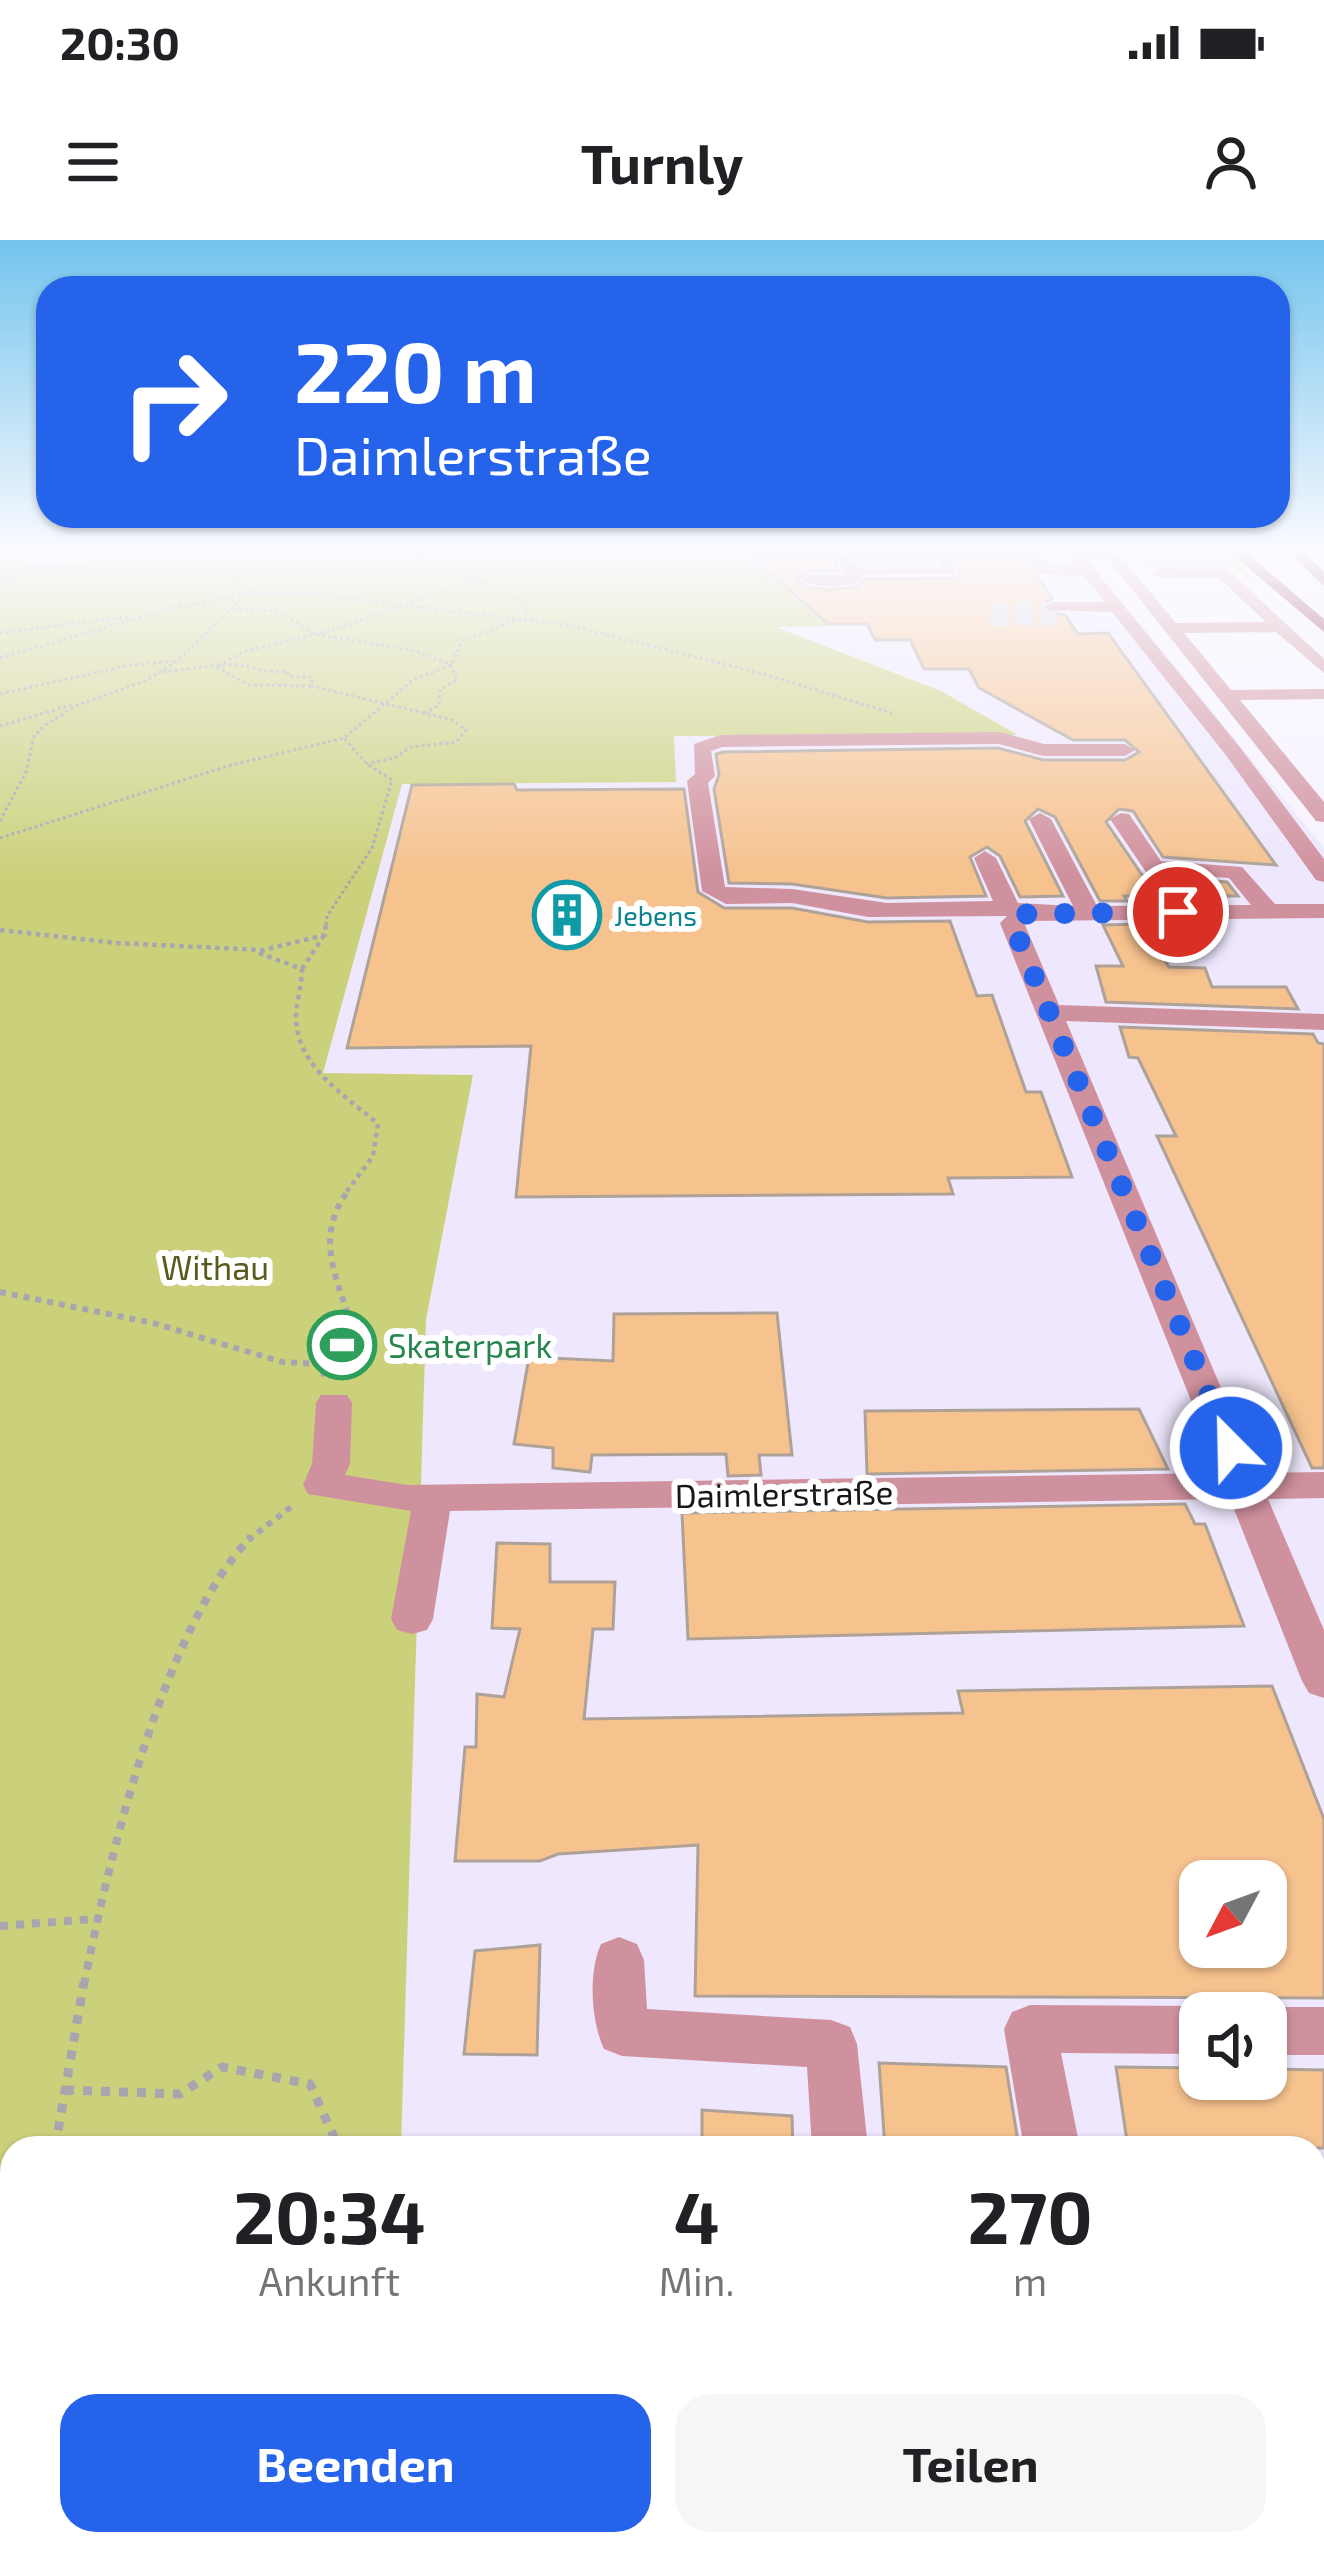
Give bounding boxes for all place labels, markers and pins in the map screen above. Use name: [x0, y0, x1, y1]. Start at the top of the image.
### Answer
pin: [1127, 861, 1229, 963]
building icon: Jebens: [532, 880, 602, 950]
place label: Jebens: [614, 899, 697, 931]
sports icon: Skaterpark: [307, 1310, 377, 1380]
place label: Skaterpark: [388, 1325, 552, 1365]

